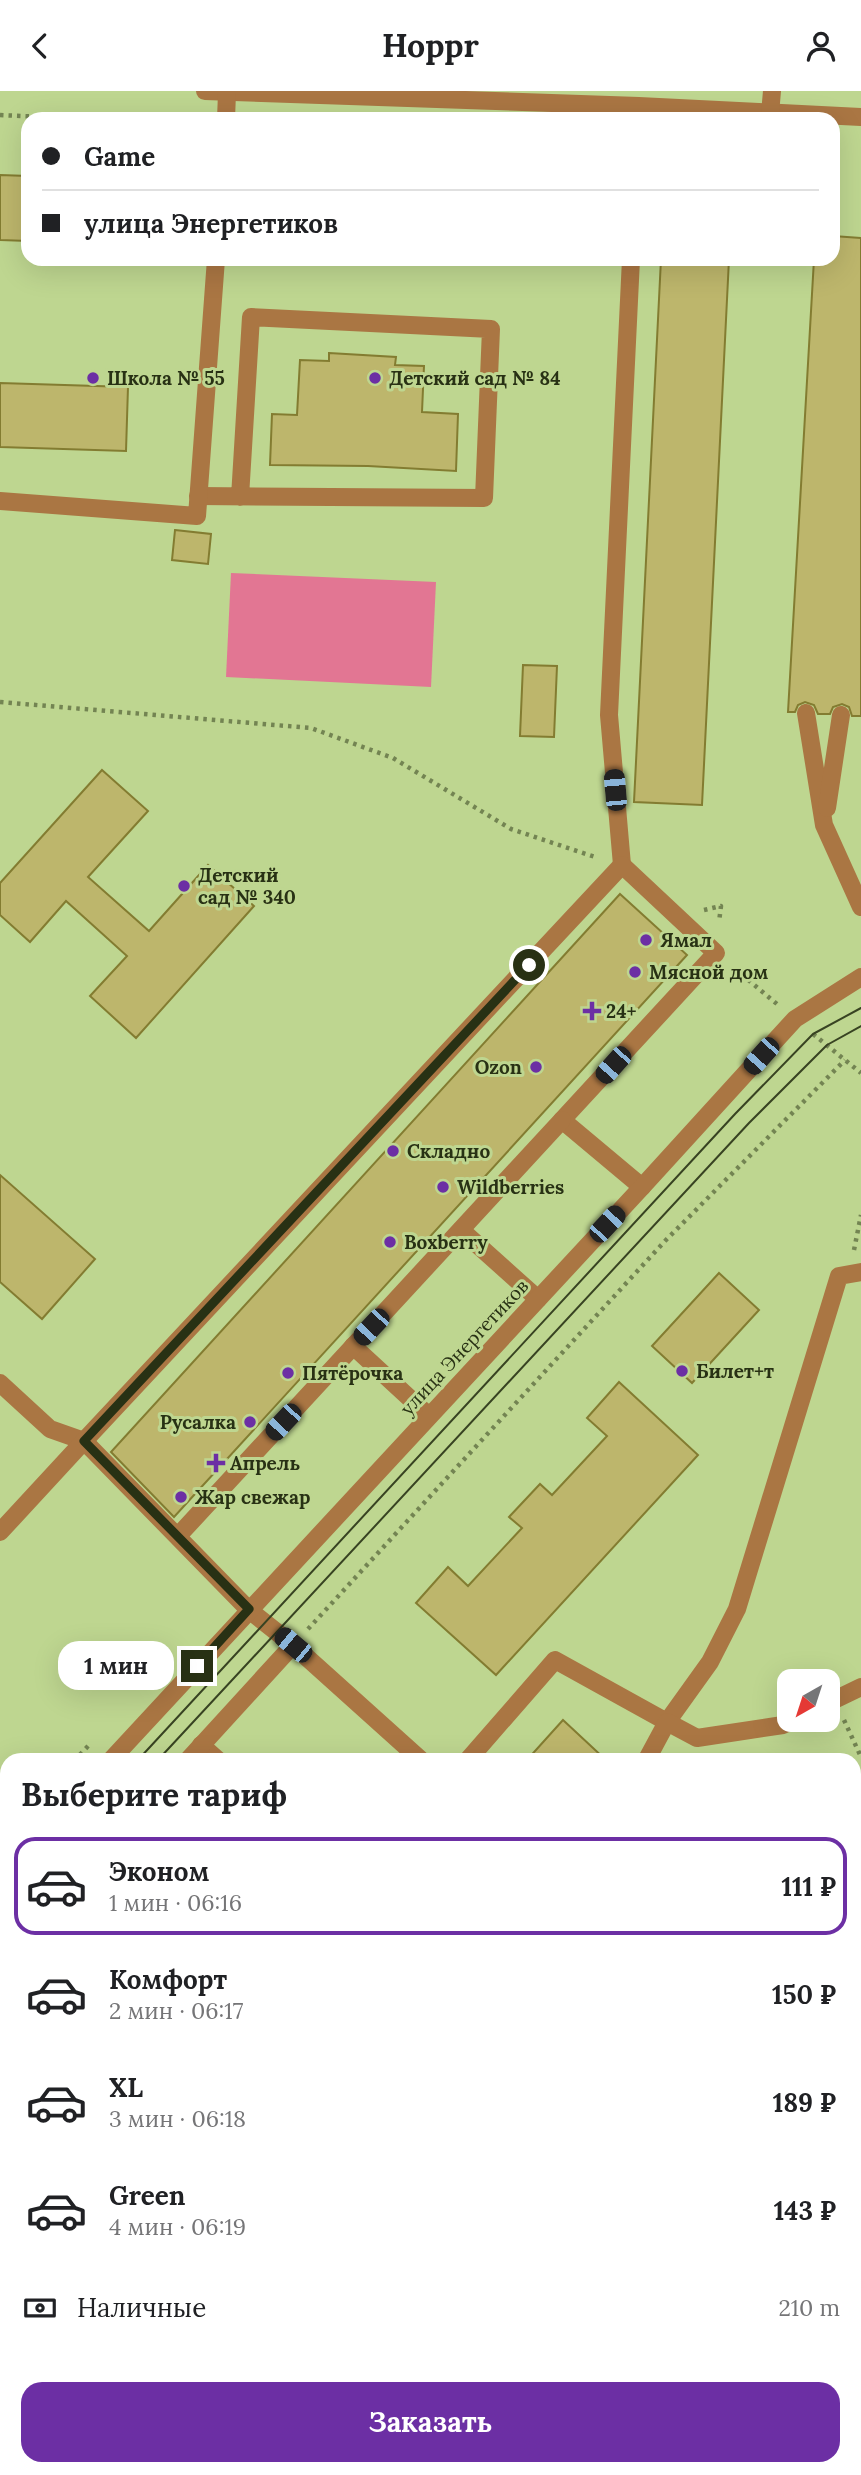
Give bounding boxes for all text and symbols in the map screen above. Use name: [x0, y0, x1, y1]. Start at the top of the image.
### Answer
text: Hoppr: [382, 25, 479, 66]
icon: back: [21, 27, 59, 65]
icon: person: [802, 27, 840, 65]
text: Game: [84, 140, 155, 173]
text: улица Энергетиков: [84, 207, 338, 240]
place label: Школа № 55: [107, 366, 225, 390]
place label: Детский сад № 84: [389, 366, 561, 390]
marker: Школа № 55: [85, 370, 101, 386]
marker: Детский сад № 84: [367, 370, 383, 386]
car: [603, 768, 628, 812]
place label: Детский сад № 340: [198, 863, 296, 909]
marker: Детский сад № 340: [176, 878, 192, 894]
place label: Ямал: [660, 928, 712, 952]
marker: Ямал: [638, 932, 654, 948]
route start: [513, 949, 545, 981]
place label: Мясной дом: [649, 960, 768, 984]
marker: Мясной дом: [627, 964, 643, 980]
place label: 24+: [606, 999, 637, 1023]
marker: 24+: [584, 1003, 600, 1019]
car: [740, 1033, 783, 1079]
car: [592, 1042, 635, 1088]
place label: Ozon: [475, 1055, 522, 1079]
marker: Ozon: [528, 1059, 544, 1075]
place label: Складно: [407, 1139, 490, 1163]
marker: Складно: [385, 1143, 401, 1159]
place label: Wildberries: [457, 1175, 564, 1199]
marker: Wildberries: [435, 1179, 451, 1195]
car: [585, 1201, 630, 1247]
place label: Boxberry: [404, 1230, 488, 1254]
marker: Boxberry: [382, 1234, 398, 1250]
street label: улица Энергетиков: [395, 1274, 533, 1420]
car: [349, 1304, 394, 1350]
place label: Билет+т: [696, 1359, 774, 1383]
place label: Пятёрочка: [302, 1361, 403, 1385]
marker: Билет+т: [674, 1363, 690, 1379]
marker: Пятёрочка: [280, 1365, 296, 1381]
car: [261, 1399, 306, 1445]
place label: Русалка: [160, 1410, 236, 1434]
marker: Русалка: [242, 1414, 258, 1430]
place label: Апрель: [230, 1451, 301, 1475]
marker: Апрель: [208, 1455, 224, 1471]
place label: Жар свежар: [195, 1485, 310, 1509]
marker: Жар свежар: [173, 1489, 189, 1505]
car: [271, 1623, 316, 1667]
callout: 1 мин: [57, 1641, 172, 1691]
route end: [181, 1650, 213, 1682]
text: 1 мин: [84, 1651, 148, 1680]
north arrow: [777, 1669, 840, 1733]
map controls: [777, 1669, 840, 1732]
text: Выберите тариф: [21, 1774, 287, 1815]
icon: car: [25, 1855, 88, 1918]
text: Эконом: [109, 1855, 209, 1888]
text: 111 ₽: [781, 1870, 836, 1903]
text: 1 мин · 06:16: [109, 1888, 242, 1917]
icon: car: [25, 1963, 88, 2026]
text: Комфорт: [109, 1963, 227, 1996]
text: 150 ₽: [772, 1978, 836, 2011]
text: 2 мин · 06:17: [109, 1996, 243, 2025]
icon: car: [25, 2071, 88, 2134]
text: XL: [109, 2071, 143, 2104]
text: 189 ₽: [773, 2086, 836, 2119]
text: 3 мин · 06:18: [109, 2104, 246, 2133]
icon: car: [25, 2179, 88, 2242]
text: Green: [109, 2179, 185, 2212]
text: 143 ₽: [774, 2194, 836, 2227]
text: 4 мин · 06:19: [109, 2212, 246, 2241]
icon: cash: [21, 2289, 59, 2327]
text: Наличные: [77, 2291, 206, 2324]
text: 210 m: [778, 2293, 840, 2322]
button: Заказать: [21, 2382, 840, 2462]

